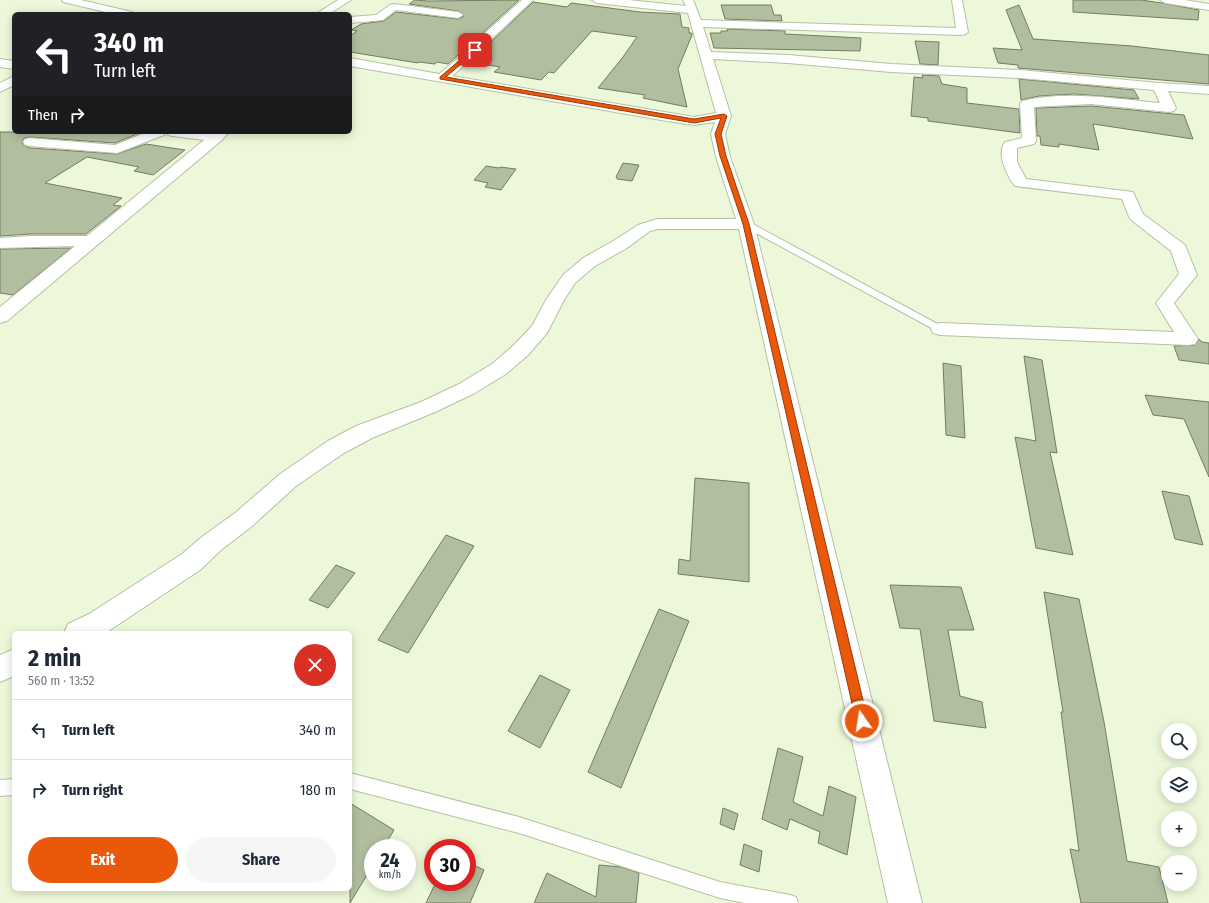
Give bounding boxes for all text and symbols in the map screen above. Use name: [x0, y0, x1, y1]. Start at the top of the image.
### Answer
text: 340 m: [94, 26, 164, 59]
icon: left: [28, 28, 80, 80]
pin: [458, 33, 492, 67]
icon: arrive: [464, 39, 486, 61]
text: Turn left: [94, 60, 156, 82]
icon: right: [66, 104, 88, 126]
text: Then: [28, 106, 58, 124]
text: 2 min: [28, 644, 81, 672]
button: close: [294, 644, 336, 686]
text: 560 m · 13:52: [28, 673, 94, 688]
position arrow: [841, 700, 883, 742]
icon: left: [28, 719, 50, 741]
text: Turn left: [62, 721, 115, 739]
text: 340 m: [299, 721, 336, 739]
map controls: [1161, 723, 1197, 891]
button: search: [1161, 723, 1197, 759]
button: layers: [1161, 767, 1197, 803]
icon: right: [28, 779, 50, 801]
text: Turn right: [62, 781, 123, 799]
text: 180 m: [300, 781, 336, 799]
button: +: [1161, 811, 1197, 847]
button: Exit: [28, 837, 178, 883]
button: Share: [186, 837, 336, 883]
speed limit sign: 30: [424, 839, 476, 891]
text: 24: [380, 848, 400, 872]
button: −: [1161, 855, 1197, 891]
text: km/h: [379, 869, 401, 881]

